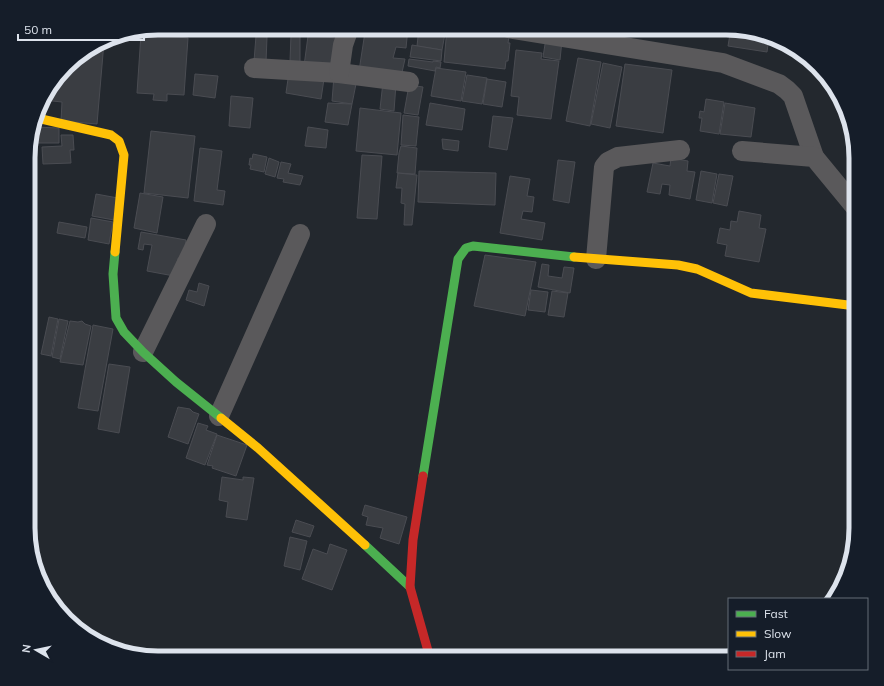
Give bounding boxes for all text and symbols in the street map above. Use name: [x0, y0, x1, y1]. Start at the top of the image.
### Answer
scale bar: [18, 16, 144, 42]
text: 50 m: [24, 22, 52, 37]
legend: [728, 598, 868, 670]
text: Fast: [764, 606, 788, 621]
text: Slow: [764, 626, 792, 641]
north arrow: [16, 630, 56, 670]
text: N: [19, 643, 34, 654]
text: Jam: [764, 646, 786, 661]

